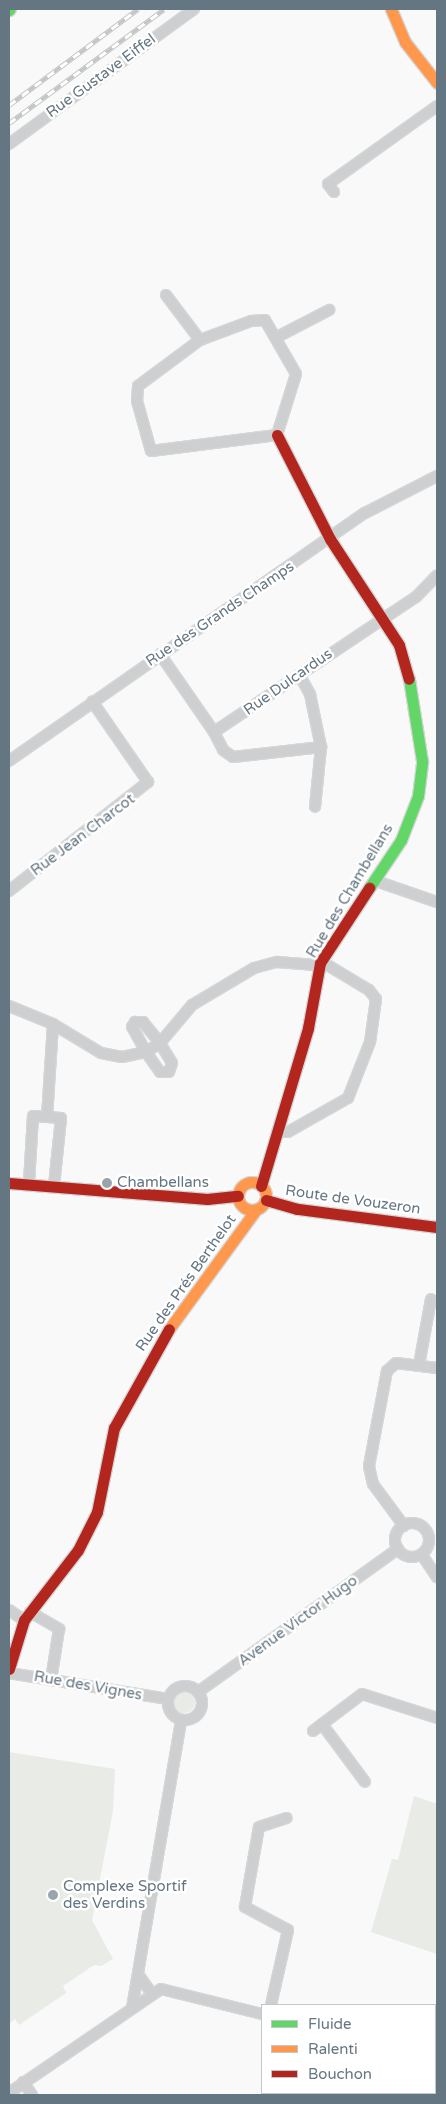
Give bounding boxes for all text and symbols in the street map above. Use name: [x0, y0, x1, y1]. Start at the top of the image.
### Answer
street label: Rue Gustave Eiffel: [43, 30, 159, 122]
street label: Rue des Grands Champs: [142, 558, 298, 670]
street label: Rue Dulcardus: [240, 645, 336, 719]
street label: Rue Jean Charcot: [28, 790, 138, 880]
street label: Rue des Chambellans: [303, 821, 397, 961]
place label: Chambellans: [117, 1174, 209, 1192]
marker: Chambellans: [101, 1177, 113, 1189]
street label: Route de Vouzeron: [284, 1182, 422, 1218]
street label: Rue des Prés Berthelot: [132, 1211, 240, 1355]
street label: Avenue Victor Hugo: [235, 1572, 361, 1670]
street label: Rue des Vignes: [32, 1668, 144, 1704]
place label: Complexe Sportif des Verdins: [63, 1877, 187, 1912]
marker: Complexe Sportif des Verdins: [47, 1889, 59, 1901]
legend: [261, 2004, 436, 2094]
text: Fluide: [308, 2015, 352, 2033]
text: Ralenti: [308, 2040, 358, 2058]
text: Bouchon: [308, 2065, 372, 2083]

